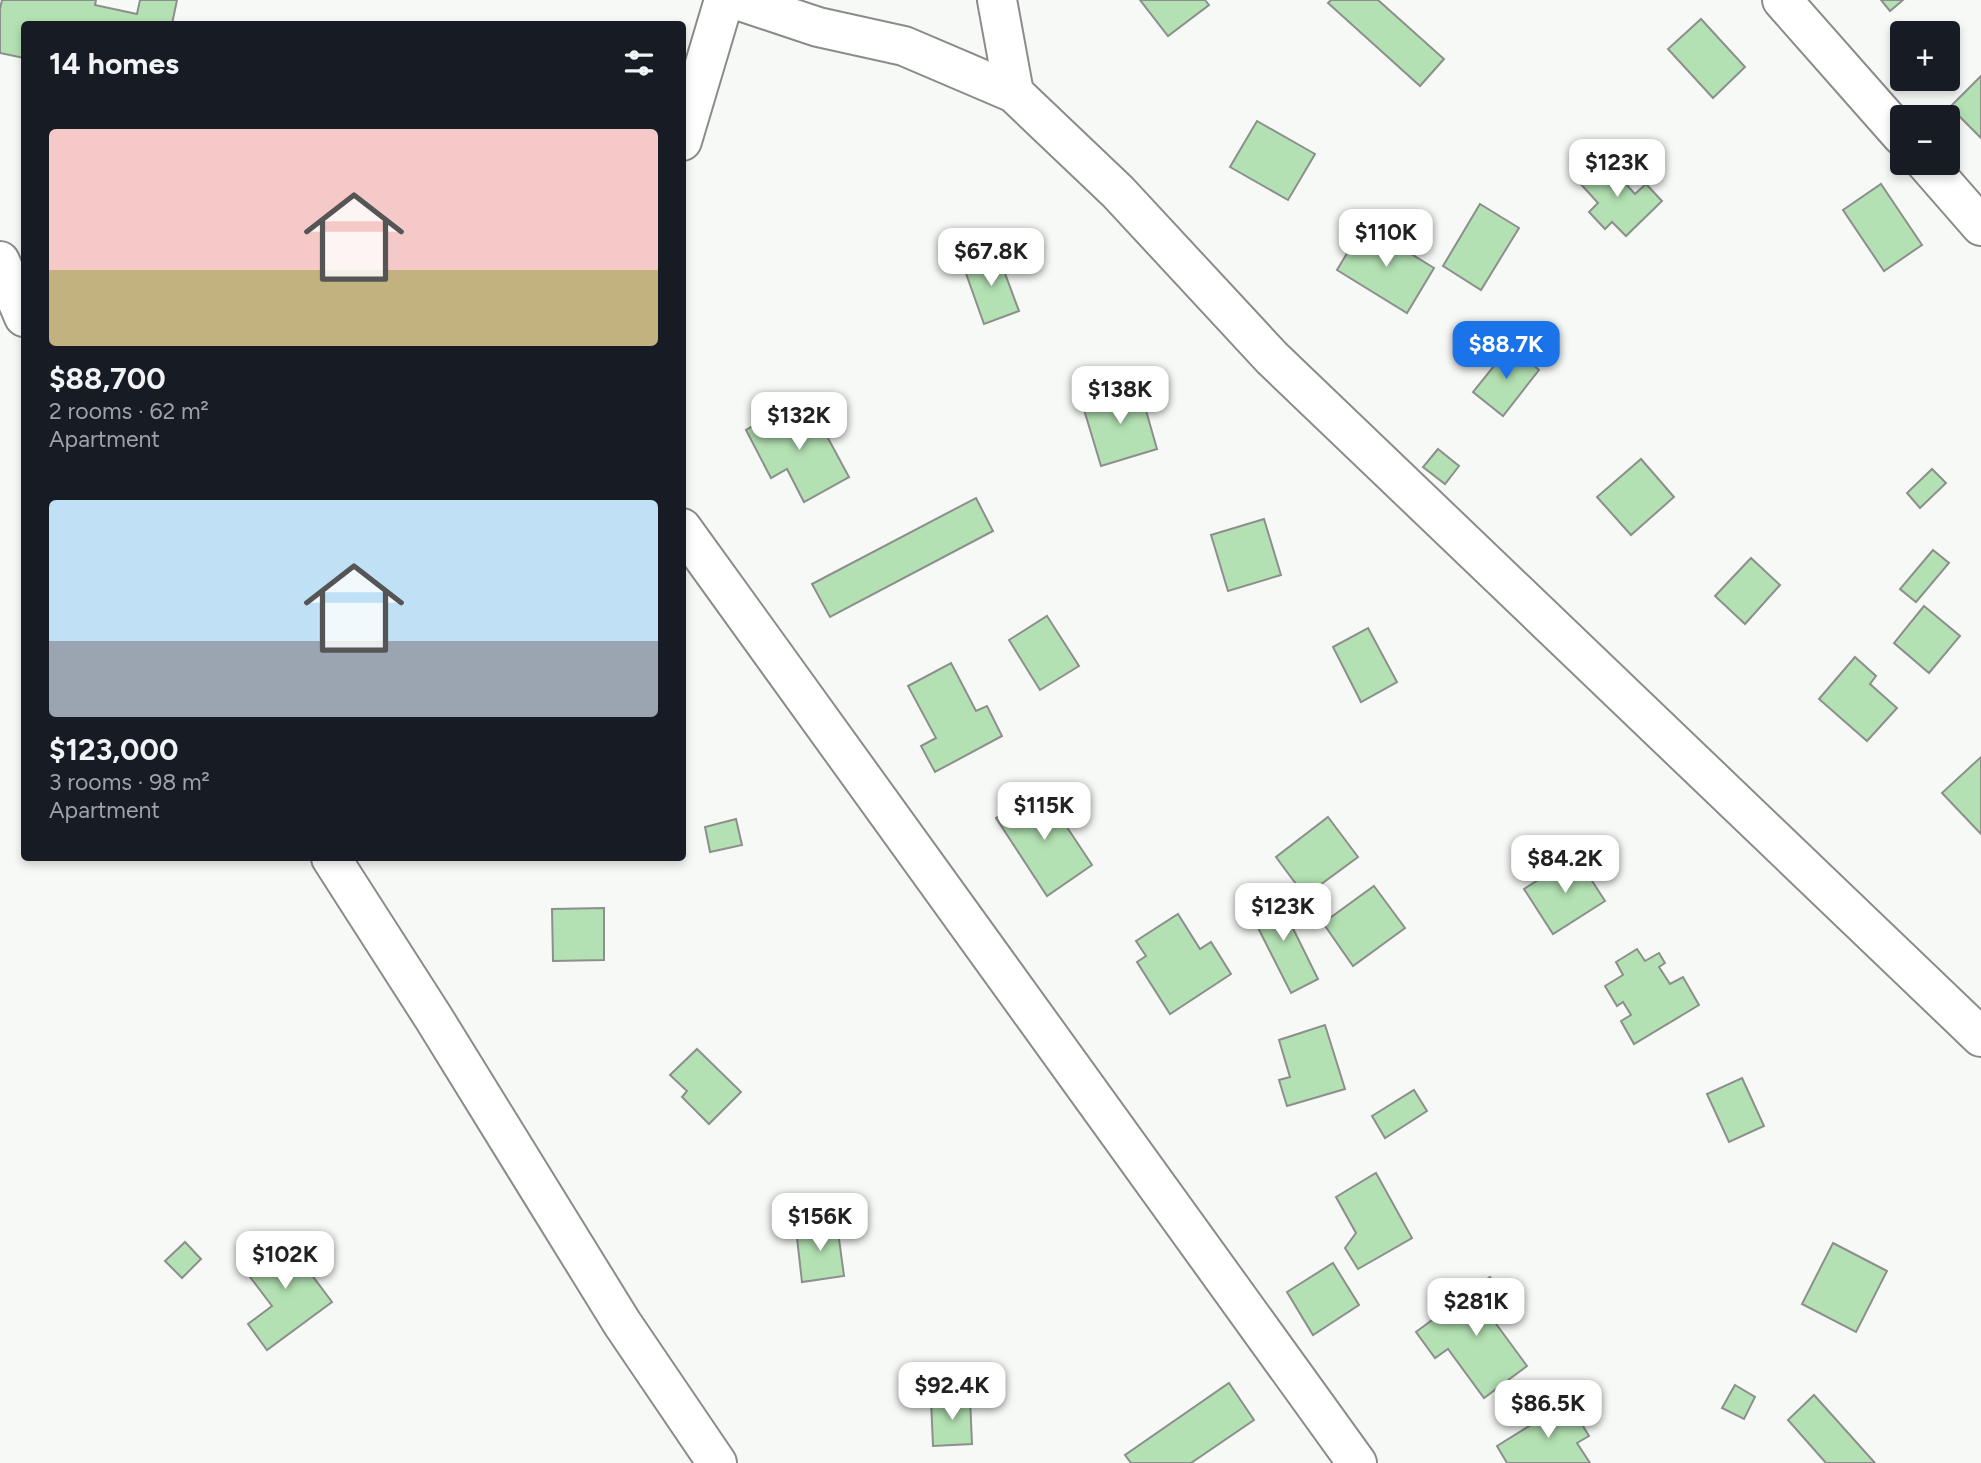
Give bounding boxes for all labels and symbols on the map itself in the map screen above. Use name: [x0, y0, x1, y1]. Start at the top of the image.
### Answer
pin: $123K: [1568, 140, 1666, 199]
pin: $110K: [1337, 210, 1435, 269]
pin: $67.8K: [934, 229, 1048, 288]
pin: $88.7K: [1449, 322, 1563, 381]
pin: $138K: [1071, 366, 1169, 426]
pin: $132K: [750, 392, 848, 452]
pin: $115K: [995, 782, 1093, 842]
pin: $84.2K: [1508, 836, 1622, 895]
pin: $123K: [1234, 884, 1332, 943]
pin: $156K: [771, 1194, 869, 1253]
pin: $102K: [236, 1232, 334, 1291]
pin: $281K: [1427, 1278, 1525, 1338]
pin: $92.4K: [895, 1362, 1009, 1422]
pin: $86.5K: [1491, 1380, 1605, 1440]

